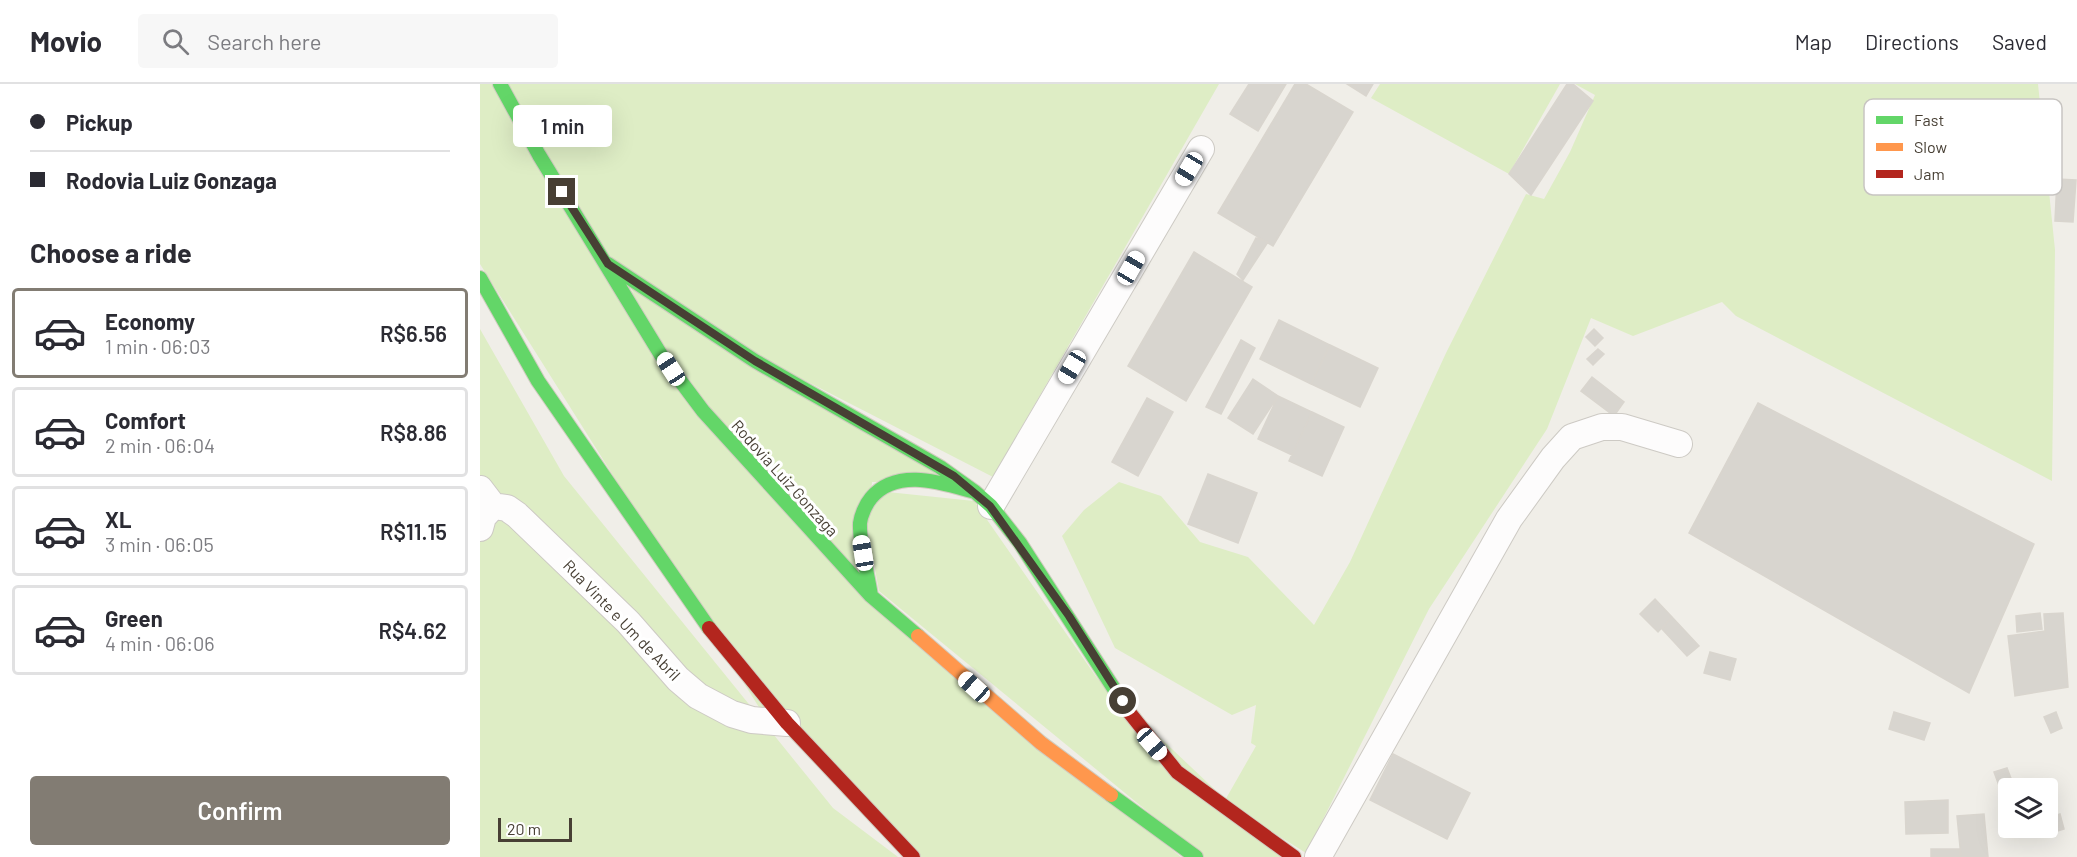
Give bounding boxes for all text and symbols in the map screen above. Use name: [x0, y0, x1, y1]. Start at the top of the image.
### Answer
search box: [138, 14, 558, 68]
text: Movio: [30, 24, 102, 58]
icon: search: [159, 25, 192, 58]
text: Search here: [207, 28, 322, 54]
text: Map: [1795, 29, 1832, 54]
text: Directions: [1865, 29, 1959, 54]
text: Saved: [1992, 29, 2047, 54]
legend: [1864, 99, 2062, 195]
callout: 1 min: [512, 105, 612, 147]
text: Pickup: [66, 109, 133, 135]
text: Fast: [1914, 110, 1944, 129]
text: 1 min: [541, 114, 584, 138]
text: Slow: [1914, 137, 1947, 156]
car: [1172, 149, 1206, 189]
text: Jam: [1914, 164, 1945, 183]
text: Rodovia Luiz Gonzaga: [66, 167, 277, 193]
route end: [548, 178, 575, 205]
text: Choose a ride: [30, 236, 192, 268]
car: [1114, 248, 1148, 288]
icon: car: [33, 306, 87, 360]
text: Economy: [105, 308, 195, 334]
text: R$6.56: [380, 320, 447, 346]
text: 1 min · 06:03: [105, 334, 211, 358]
car: [1055, 347, 1089, 387]
car: [654, 349, 688, 389]
icon: car: [33, 405, 87, 459]
text: Comfort: [105, 407, 186, 433]
street label: Rodovia Luiz Gonzaga: [728, 416, 843, 540]
text: R$8.86: [380, 419, 447, 445]
text: 2 min · 06:04: [105, 433, 215, 457]
icon: car: [33, 504, 87, 558]
text: XL: [105, 506, 131, 532]
text: R$11.15: [380, 518, 447, 544]
text: 3 min · 06:05: [105, 532, 214, 556]
car: [851, 534, 875, 572]
street label: Rua Vinte e Um de Abril: [560, 555, 685, 684]
icon: car: [33, 603, 87, 657]
text: Green: [105, 605, 163, 631]
text: R$4.62: [378, 617, 447, 643]
text: 4 min · 06:06: [105, 631, 215, 655]
car: [955, 668, 993, 706]
route start: [1109, 687, 1136, 714]
car: [1133, 725, 1171, 763]
button: Confirm: [30, 776, 450, 845]
map controls: [1998, 778, 2058, 838]
button: layers: [1998, 778, 2058, 838]
scale bar: [498, 815, 572, 842]
text: 20 m: [507, 819, 541, 838]

